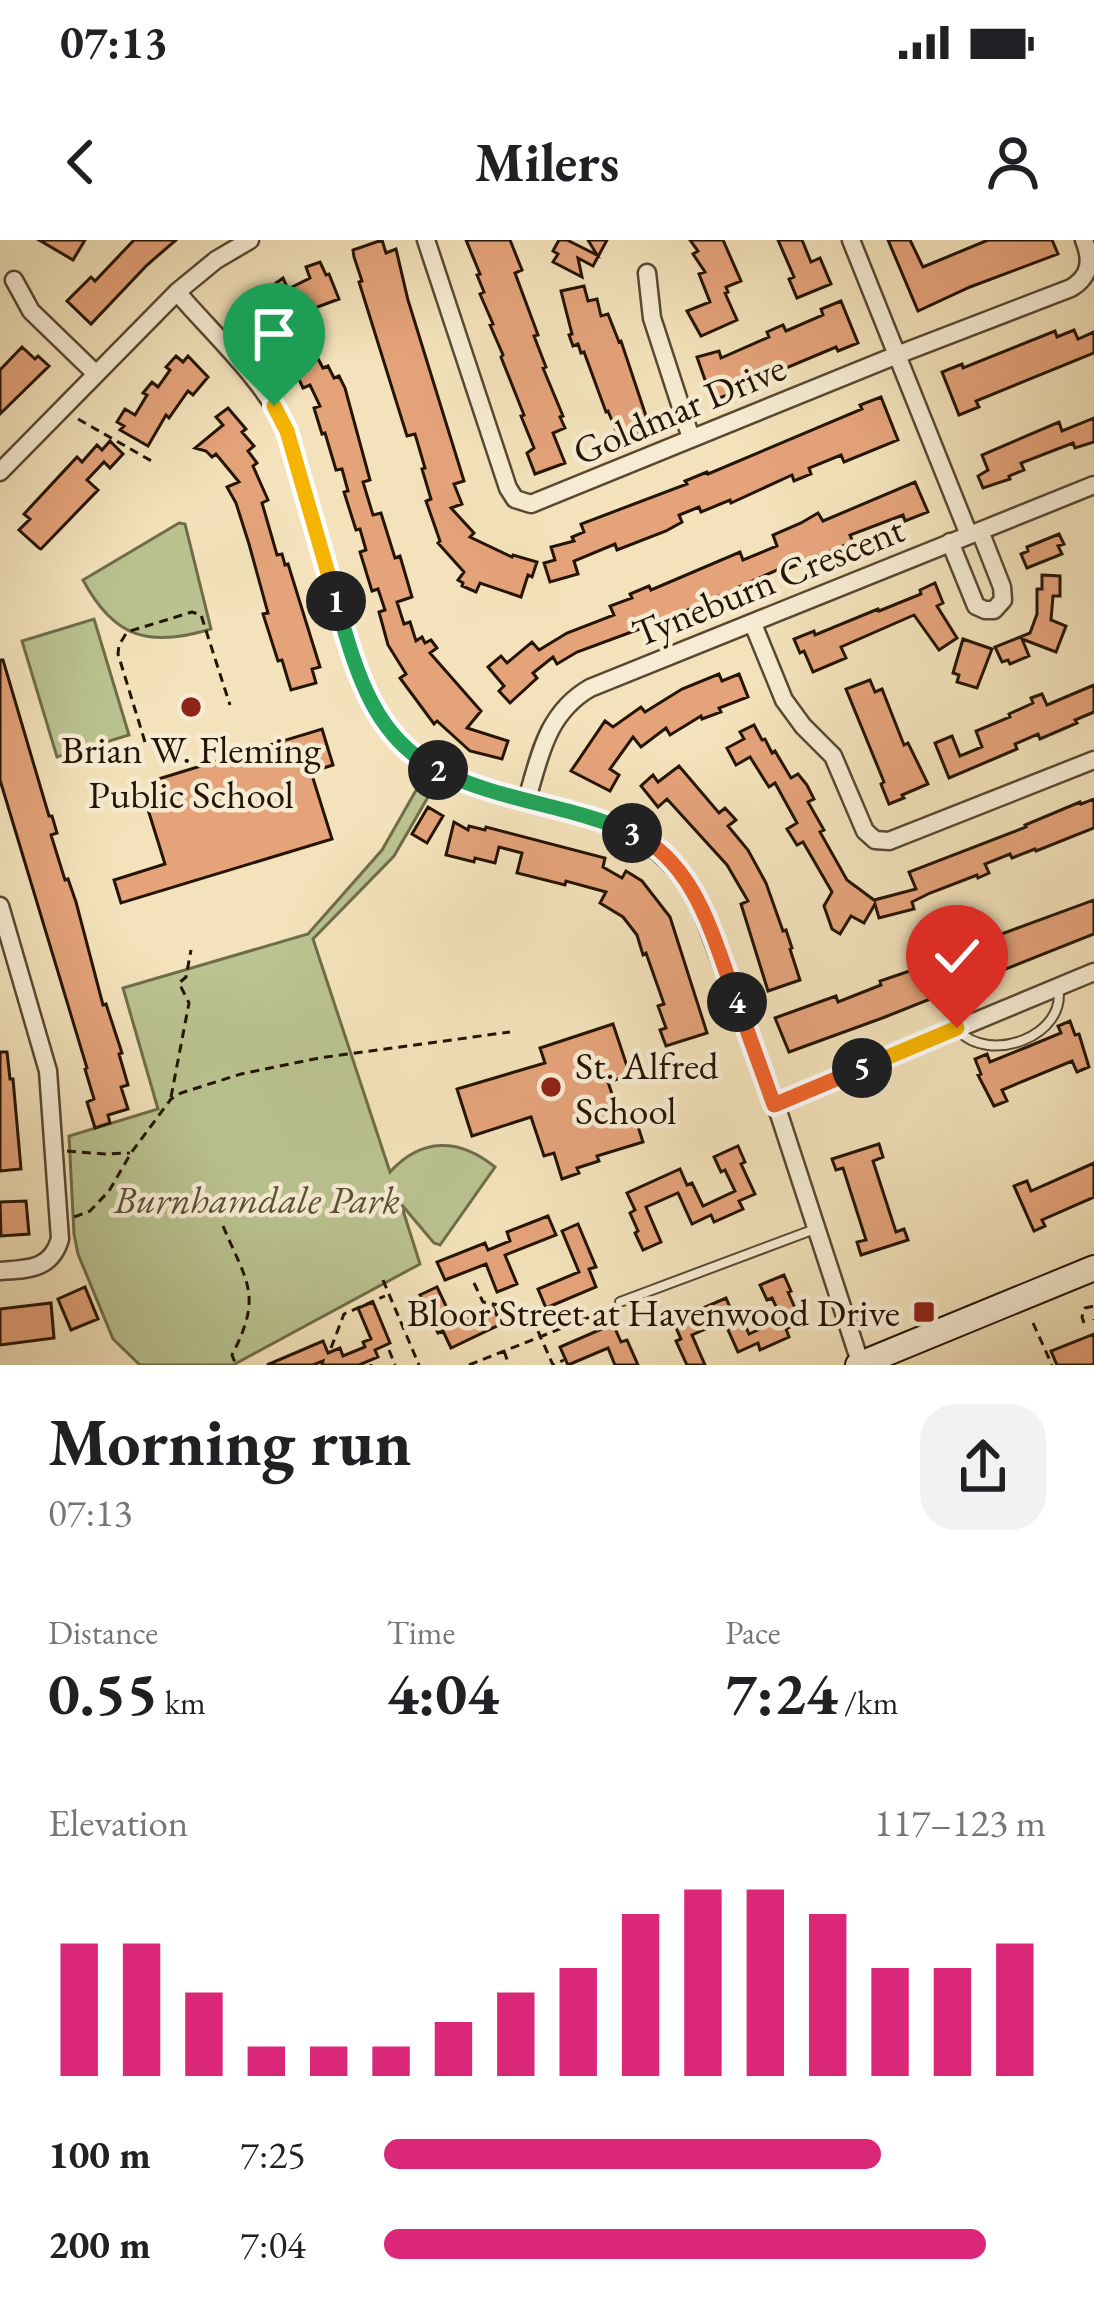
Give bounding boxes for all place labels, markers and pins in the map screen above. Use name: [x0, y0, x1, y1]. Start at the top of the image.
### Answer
pin: [223, 283, 325, 406]
pin: 1: [306, 571, 366, 631]
marker: Brian W. Fleming Public School: [178, 694, 204, 720]
place label: Brian W. Fleming Public School: [61, 724, 322, 820]
pin: 2: [408, 740, 468, 800]
pin: 3: [602, 803, 662, 863]
pin: [906, 905, 1008, 1028]
pin: 4: [707, 972, 767, 1032]
pin: 5: [832, 1038, 892, 1098]
place label: St. Alfred School: [575, 1040, 719, 1136]
marker: St. Alfred School: [538, 1074, 564, 1100]
place label: Bloor Street at Havenwood Drive: [407, 1287, 900, 1338]
marker: Bloor Street at Havenwood Drive: [911, 1299, 937, 1325]

